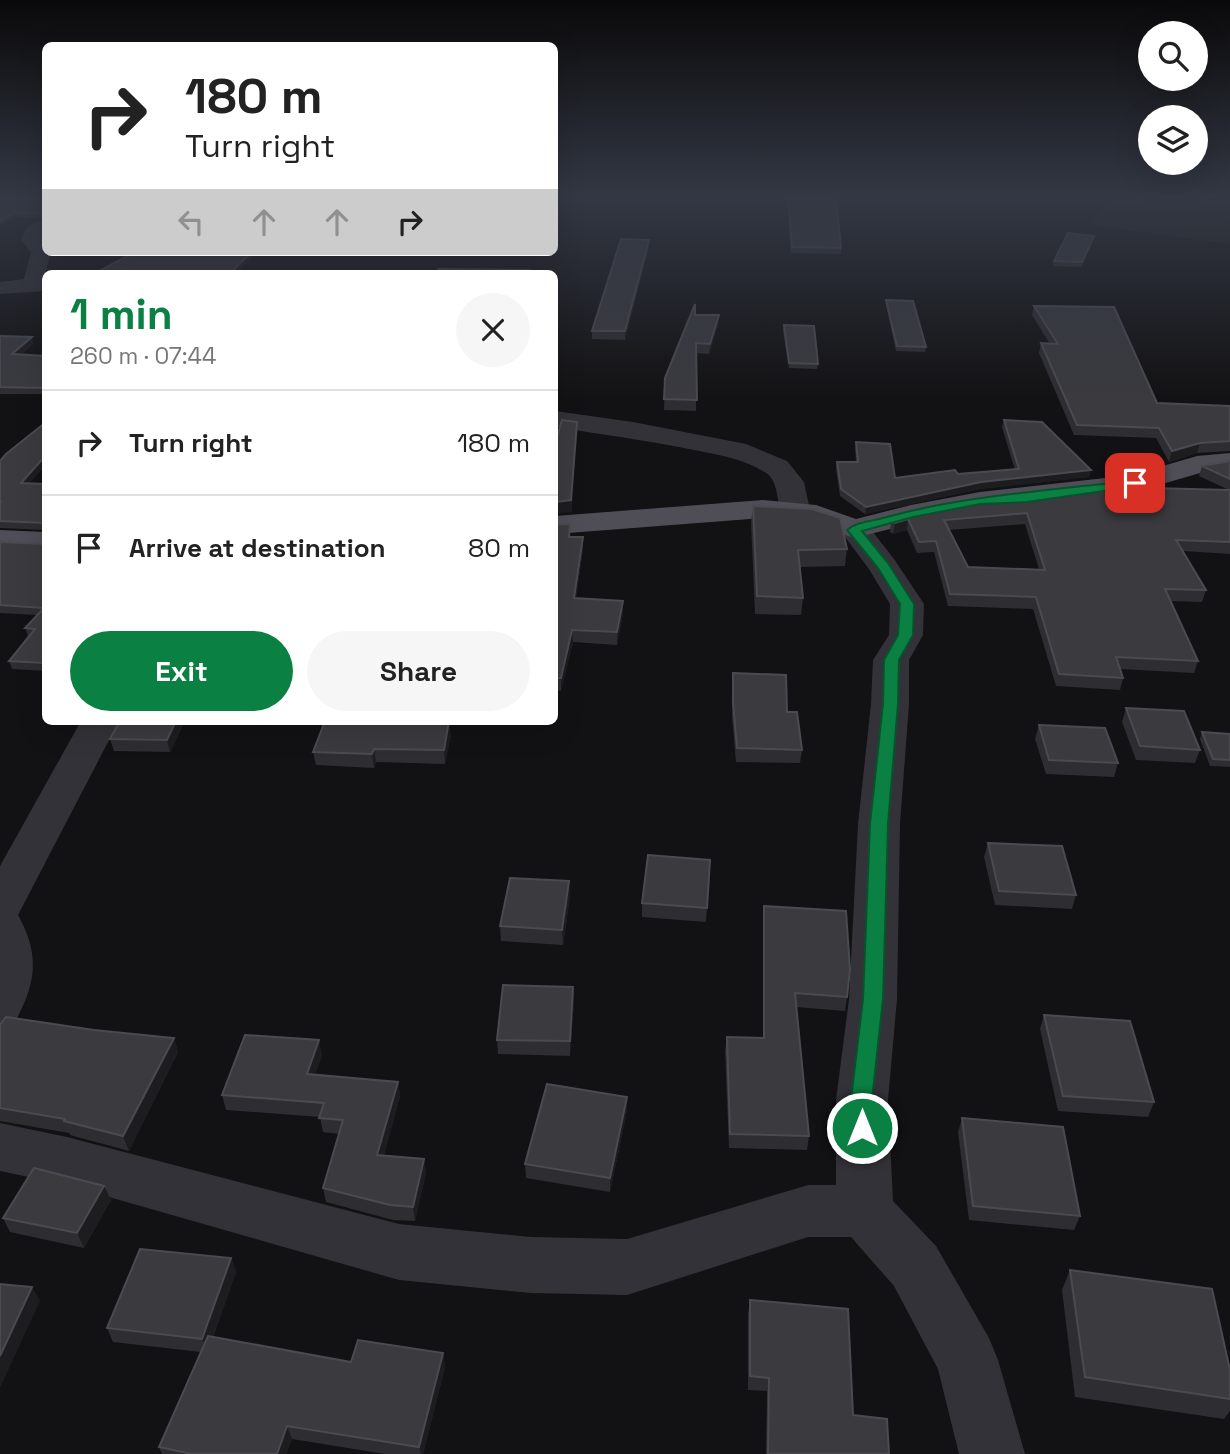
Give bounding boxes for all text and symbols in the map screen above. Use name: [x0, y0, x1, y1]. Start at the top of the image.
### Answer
map controls: [1138, 21, 1208, 175]
button: search: [1138, 21, 1208, 91]
text: 180 m: [185, 65, 323, 127]
icon: right: [70, 70, 161, 161]
button: layers: [1138, 105, 1208, 175]
text: Turn right: [185, 126, 335, 166]
icon: left: [172, 203, 210, 241]
icon: ahead: [245, 203, 283, 241]
icon: ahead: [318, 203, 356, 241]
icon: right: [391, 203, 429, 241]
text: 1 min: [70, 288, 173, 341]
button: close: [456, 293, 530, 367]
text: 260 m · 07:44: [70, 341, 216, 371]
icon: right: [70, 424, 108, 462]
text: Turn right: [129, 426, 253, 460]
text: 180 m: [457, 426, 530, 460]
pin: [1105, 453, 1165, 513]
icon: arrive: [1116, 464, 1154, 502]
icon: arrive: [70, 529, 108, 567]
text: Arrive at destination: [129, 531, 386, 565]
text: 80 m: [468, 531, 530, 565]
button: Exit: [70, 631, 293, 711]
button: Share: [307, 631, 530, 711]
position arrow: [825, 1091, 899, 1165]

